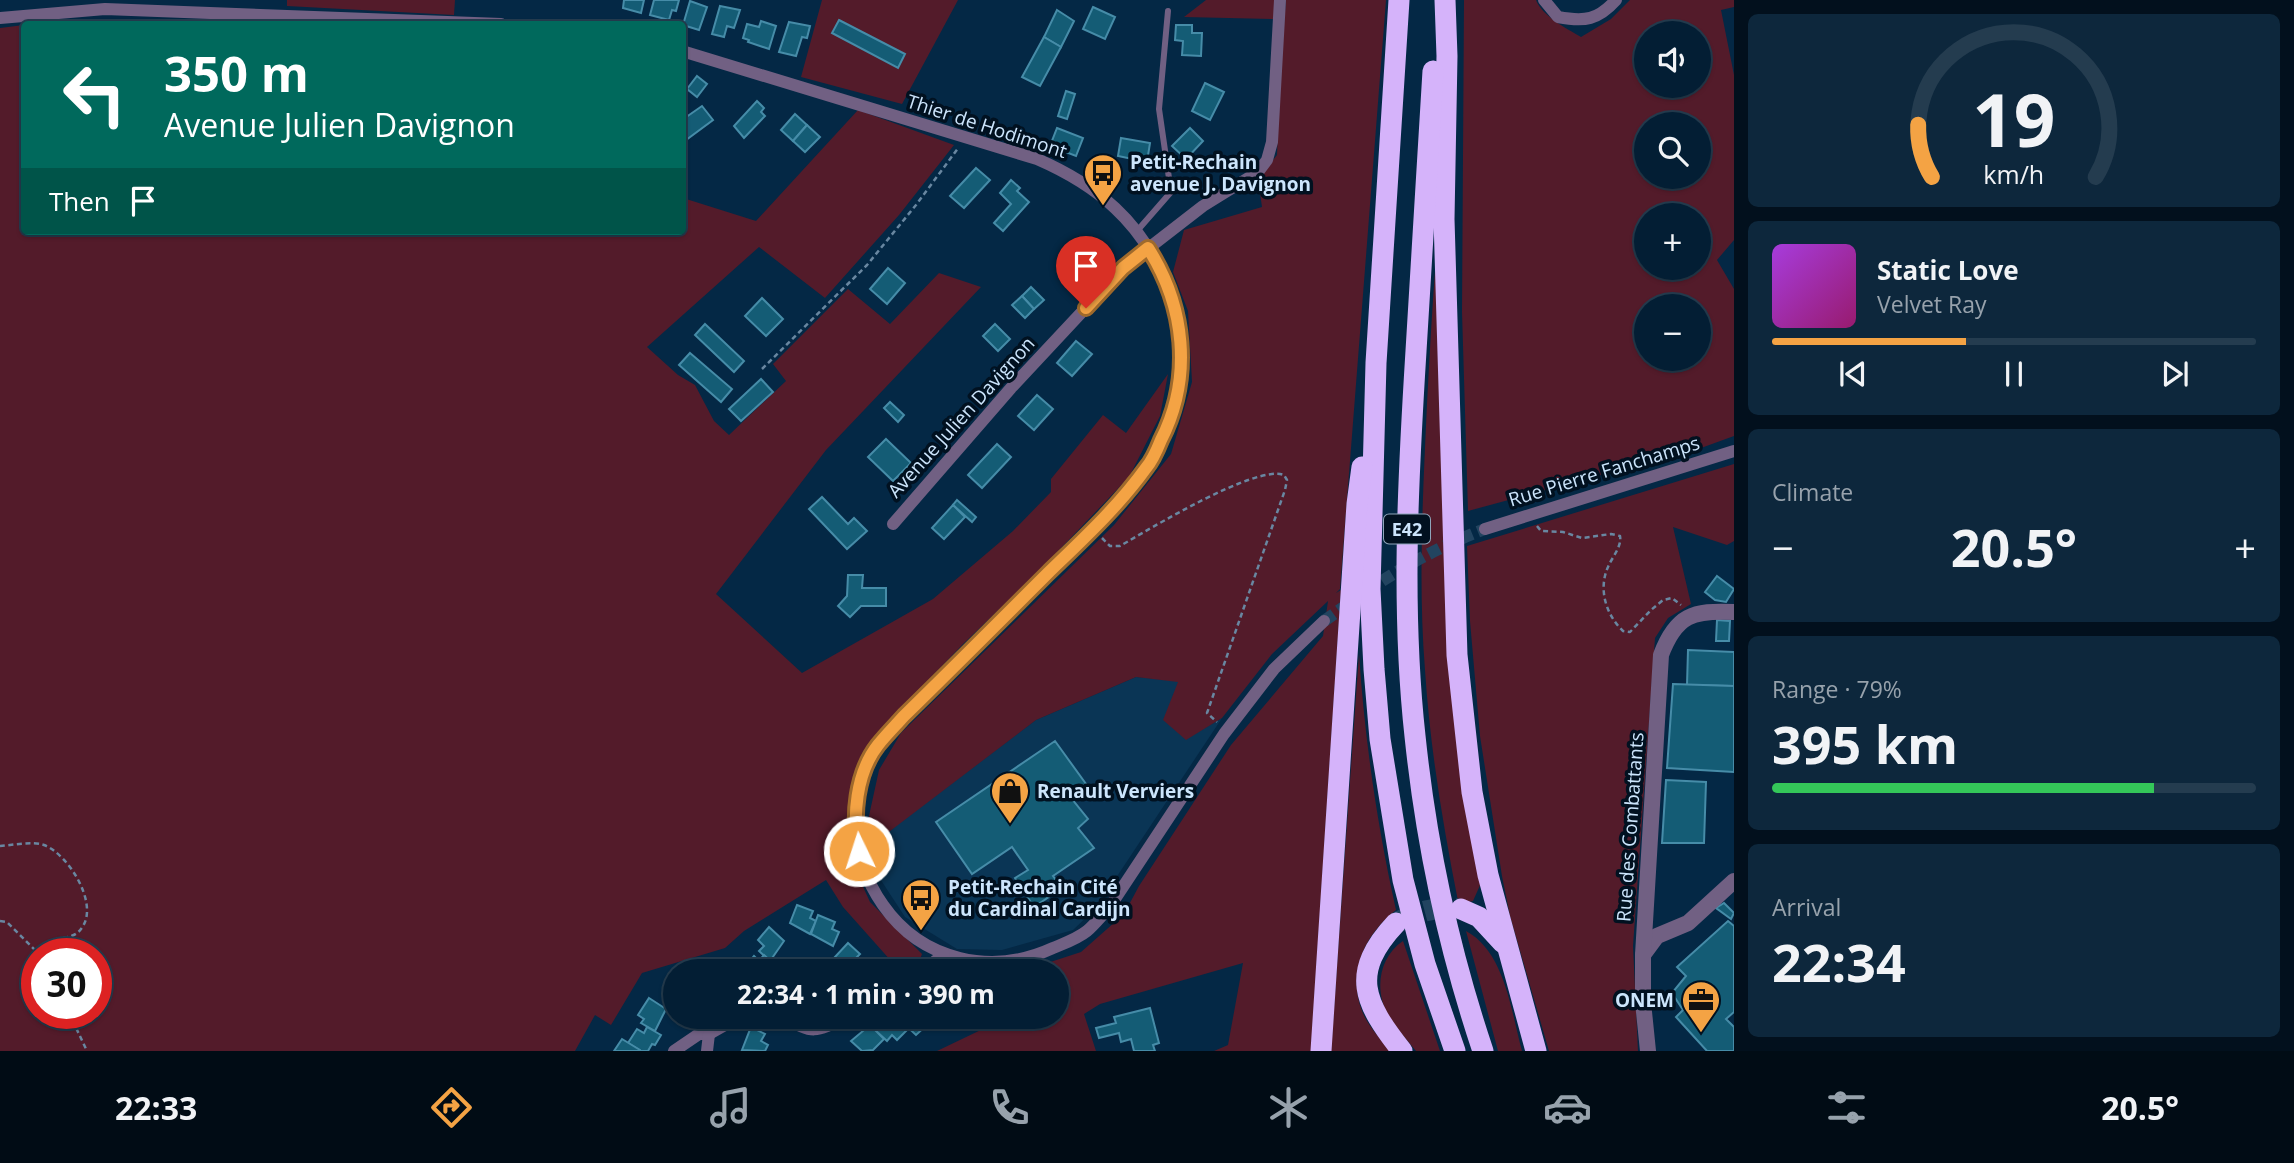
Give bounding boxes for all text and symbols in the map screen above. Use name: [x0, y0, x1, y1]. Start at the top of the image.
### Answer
map controls: [1634, 21, 1711, 371]
button: sound: [1634, 21, 1711, 98]
text: 350 m: [164, 40, 309, 106]
icon: left: [49, 49, 140, 140]
text: 19: [1972, 69, 2056, 168]
street label: Thier de Hodimont: [904, 88, 1071, 164]
text: Avenue Julien Davignon: [164, 103, 515, 146]
button: search: [1634, 112, 1711, 189]
place label: Petit-Rechain avenue J. Davignon: [1130, 149, 1311, 197]
bus stop icon: Petit-Rechain avenue J. Davignon: [1082, 152, 1124, 207]
text: km/h: [1984, 157, 2044, 191]
icon: arrive: [124, 182, 162, 220]
text: Then: [49, 183, 110, 219]
button: +: [1634, 203, 1711, 280]
pin: [1056, 236, 1116, 308]
icon: arrive: [1067, 247, 1105, 285]
text: Static Love: [1877, 252, 2019, 288]
text: Velvet Ray: [1877, 288, 1987, 320]
button: −: [1634, 294, 1711, 371]
street label: Avenue Julien Davignon: [882, 331, 1040, 503]
icon: previous: [1834, 355, 1872, 393]
icon: pause: [1995, 355, 2033, 393]
icon: next: [2156, 355, 2194, 393]
street label: Rue Pierre Fanchamps: [1505, 430, 1703, 512]
text: Climate: [1772, 476, 1853, 508]
text: 20.5°: [1951, 511, 2077, 582]
road number: E42: [1384, 514, 1430, 544]
text: −: [1772, 521, 1794, 573]
text: +: [2234, 521, 2256, 573]
text: Range · 79%: [1772, 673, 1902, 705]
text: 395 km: [1772, 708, 1958, 779]
street label: Rue des Combattants: [1610, 731, 1650, 923]
shop icon: Renault Verviers: [989, 770, 1031, 825]
place label: Renault Verviers: [1037, 778, 1194, 804]
position arrow: [822, 814, 896, 888]
place label: Petit-Rechain Cité du Cardinal Cardijn: [948, 874, 1131, 922]
bus stop icon: Petit-Rechain Cité du Cardinal Cardijn: [900, 877, 942, 932]
text: Arrival: [1772, 891, 1841, 923]
text: 22:34: [1772, 926, 1906, 997]
speed limit sign: 30: [21, 938, 112, 1029]
text: 22:34 · 1 min · 390 m: [737, 976, 995, 1012]
office icon: ONEM: [1680, 979, 1722, 1034]
place label: ONEM: [1615, 987, 1674, 1013]
icon: directions: [427, 1083, 476, 1132]
icon: music: [706, 1083, 755, 1132]
icon: phone: [985, 1083, 1034, 1132]
icon: climate: [1264, 1083, 1313, 1132]
icon: car: [1543, 1083, 1592, 1132]
icon: filters: [1822, 1083, 1871, 1132]
text: 22:33: [115, 1086, 197, 1129]
text: 20.5°: [2101, 1086, 2179, 1129]

